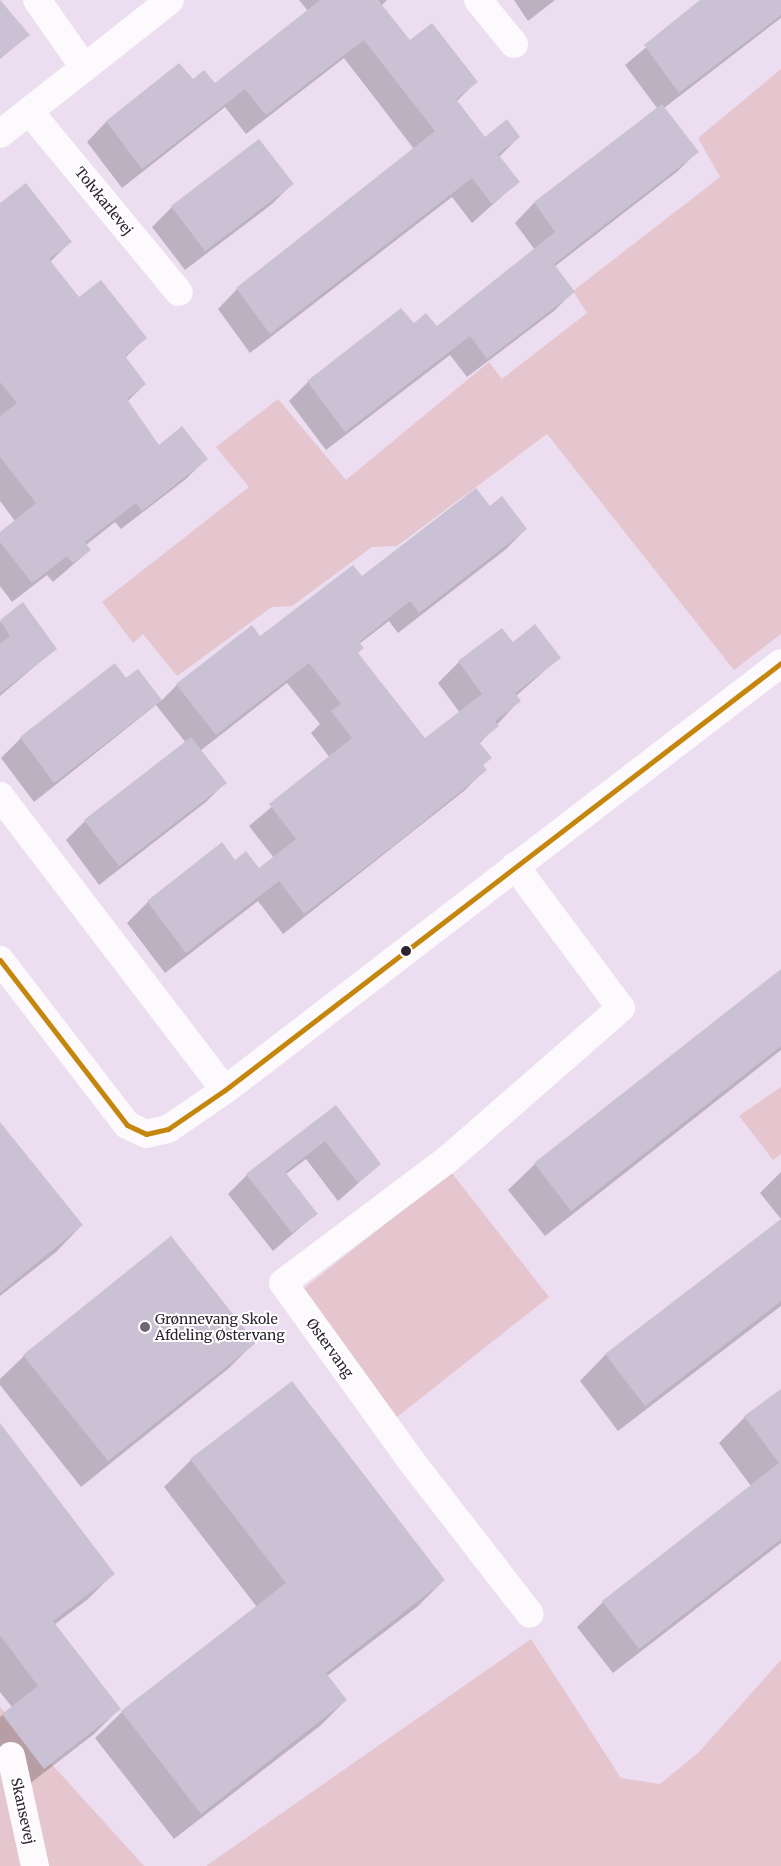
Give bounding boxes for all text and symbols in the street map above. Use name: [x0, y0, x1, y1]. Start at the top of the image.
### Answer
street label: Tolvkarlevej: [71, 164, 137, 238]
unlabelled marker: [401, 946, 411, 956]
place label: Grønnevang Skole Afdeling Østervang: [155, 1311, 285, 1344]
street label: Østervang: [303, 1315, 357, 1381]
marker: Grønnevang Skole Afdeling Østervang: [139, 1321, 151, 1333]
street label: Skansevej: [8, 1776, 38, 1846]

